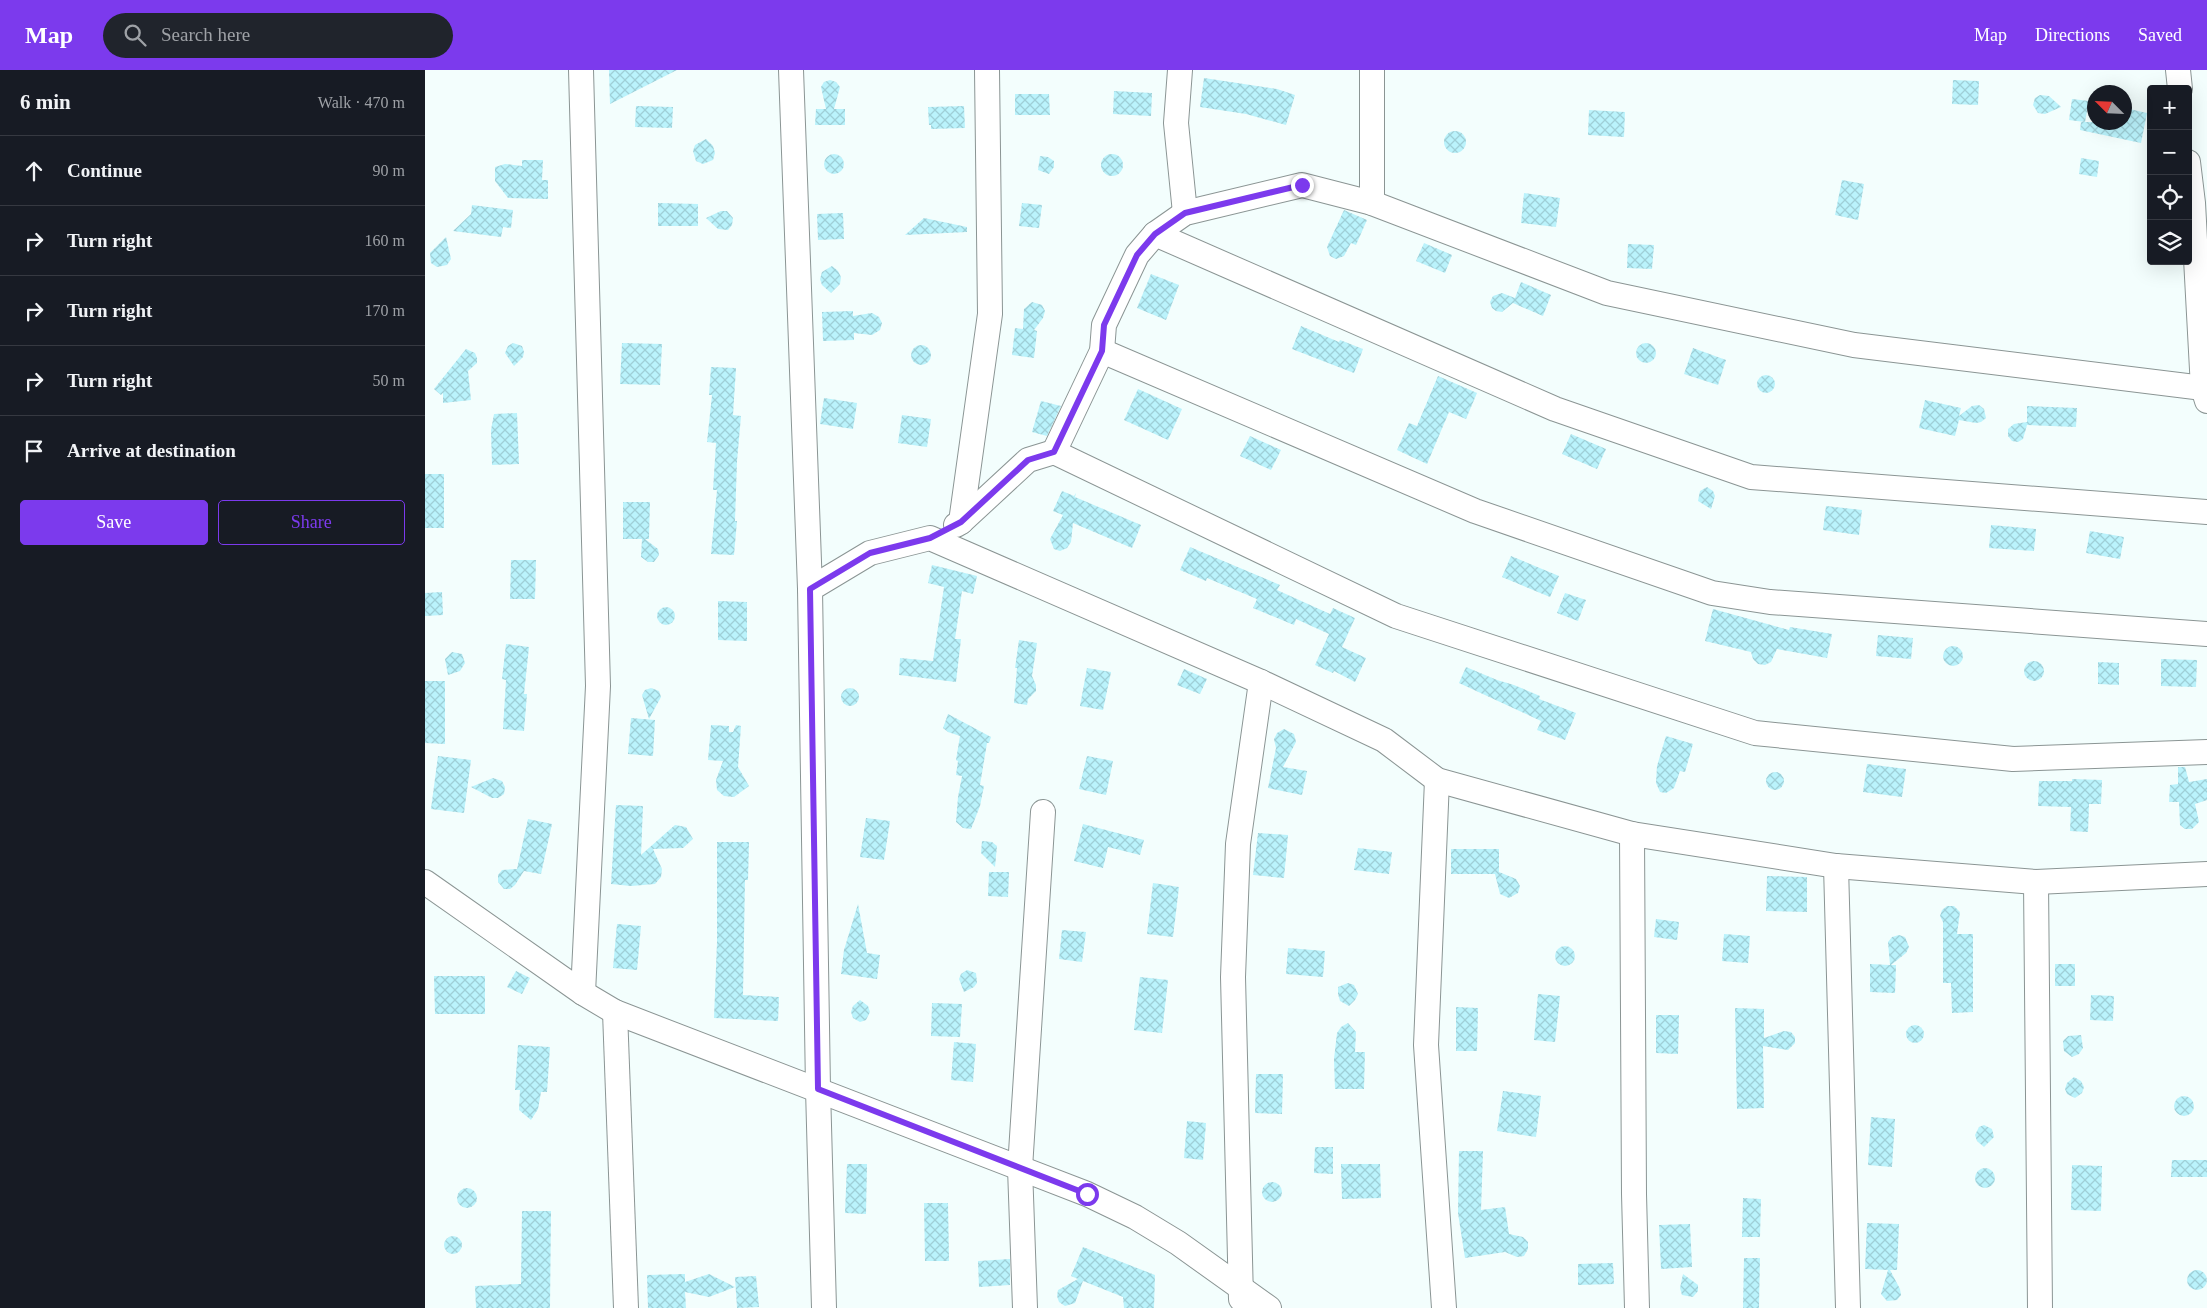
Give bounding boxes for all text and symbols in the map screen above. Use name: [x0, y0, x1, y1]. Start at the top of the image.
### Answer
search box: [103, 13, 453, 58]
icon: search: [121, 21, 149, 49]
text: Map: [25, 22, 73, 48]
text: Search here: [161, 24, 250, 45]
text: Map: [1974, 25, 2007, 45]
text: Directions: [2035, 25, 2110, 45]
text: Saved: [2138, 25, 2182, 45]
north arrow: [2087, 85, 2132, 130]
map controls: [2147, 85, 2192, 265]
button: +: [2147, 85, 2192, 130]
text: 6 min: [20, 90, 71, 114]
text: Walk · 470 m: [318, 94, 405, 111]
button: −: [2147, 130, 2192, 175]
icon: ahead: [20, 157, 48, 185]
text: Continue: [67, 160, 142, 181]
text: 90 m: [373, 162, 405, 179]
route end: [1291, 174, 1314, 197]
button: locate: [2147, 175, 2192, 220]
button: layers: [2147, 220, 2192, 265]
icon: right: [20, 227, 48, 255]
text: Turn right: [67, 230, 152, 251]
text: 160 m: [365, 232, 405, 249]
icon: right: [20, 297, 48, 325]
text: Turn right: [67, 300, 152, 321]
text: 170 m: [365, 302, 405, 319]
icon: right: [20, 367, 48, 395]
text: Turn right: [67, 370, 152, 391]
text: 50 m: [373, 372, 405, 389]
icon: arrive: [20, 437, 48, 465]
text: Arrive at destination: [67, 440, 236, 461]
button: Save: [20, 500, 208, 545]
button: Share: [218, 500, 405, 545]
route start: [1076, 1183, 1099, 1206]

